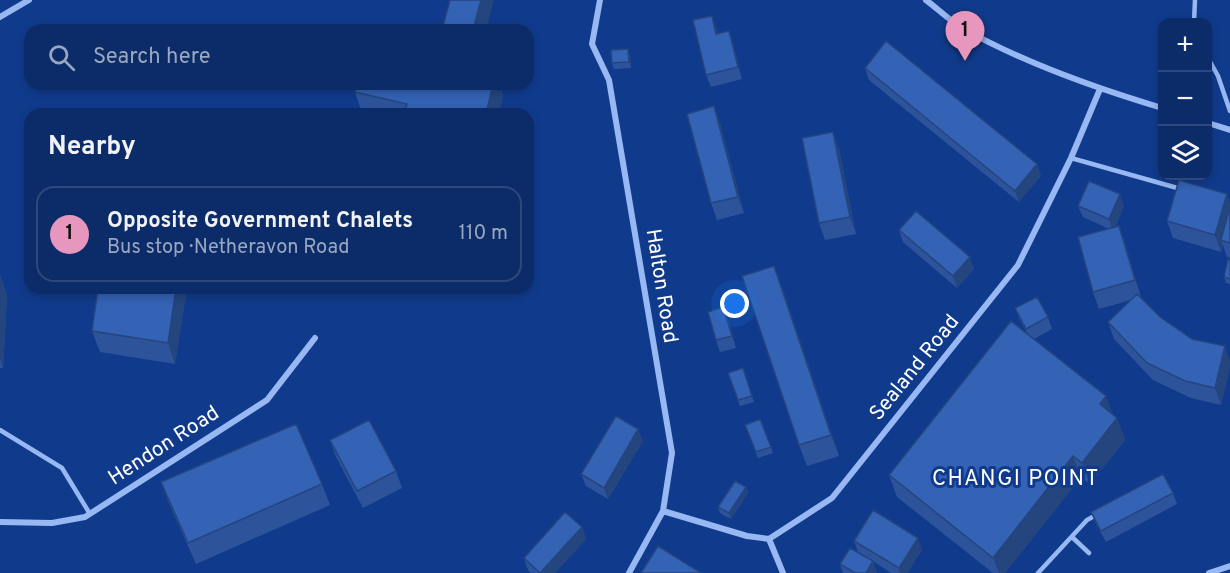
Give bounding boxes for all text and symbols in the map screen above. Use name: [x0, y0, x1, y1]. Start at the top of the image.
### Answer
pin: 1: [946, 11, 984, 61]
map controls: [1158, 18, 1212, 180]
button: +: [1158, 18, 1212, 72]
search box: [24, 24, 534, 90]
icon: search: [45, 41, 78, 74]
text: Search here: [93, 44, 211, 71]
button: −: [1158, 72, 1212, 126]
button: layers: [1158, 126, 1212, 180]
text: Nearby: [48, 131, 136, 164]
text: Opposite Government Chalets: [107, 208, 413, 235]
text: 1: [66, 221, 74, 247]
text: 110 m: [459, 221, 508, 247]
street label: Halton Road: [639, 227, 683, 345]
text: Bus stop · Netheravon Road: [107, 235, 350, 261]
your location: [720, 289, 749, 318]
street label: Sealand Road: [864, 309, 966, 427]
street label: Hendon Road: [103, 400, 225, 492]
district label: CHANGI POINT: [932, 466, 1100, 493]

